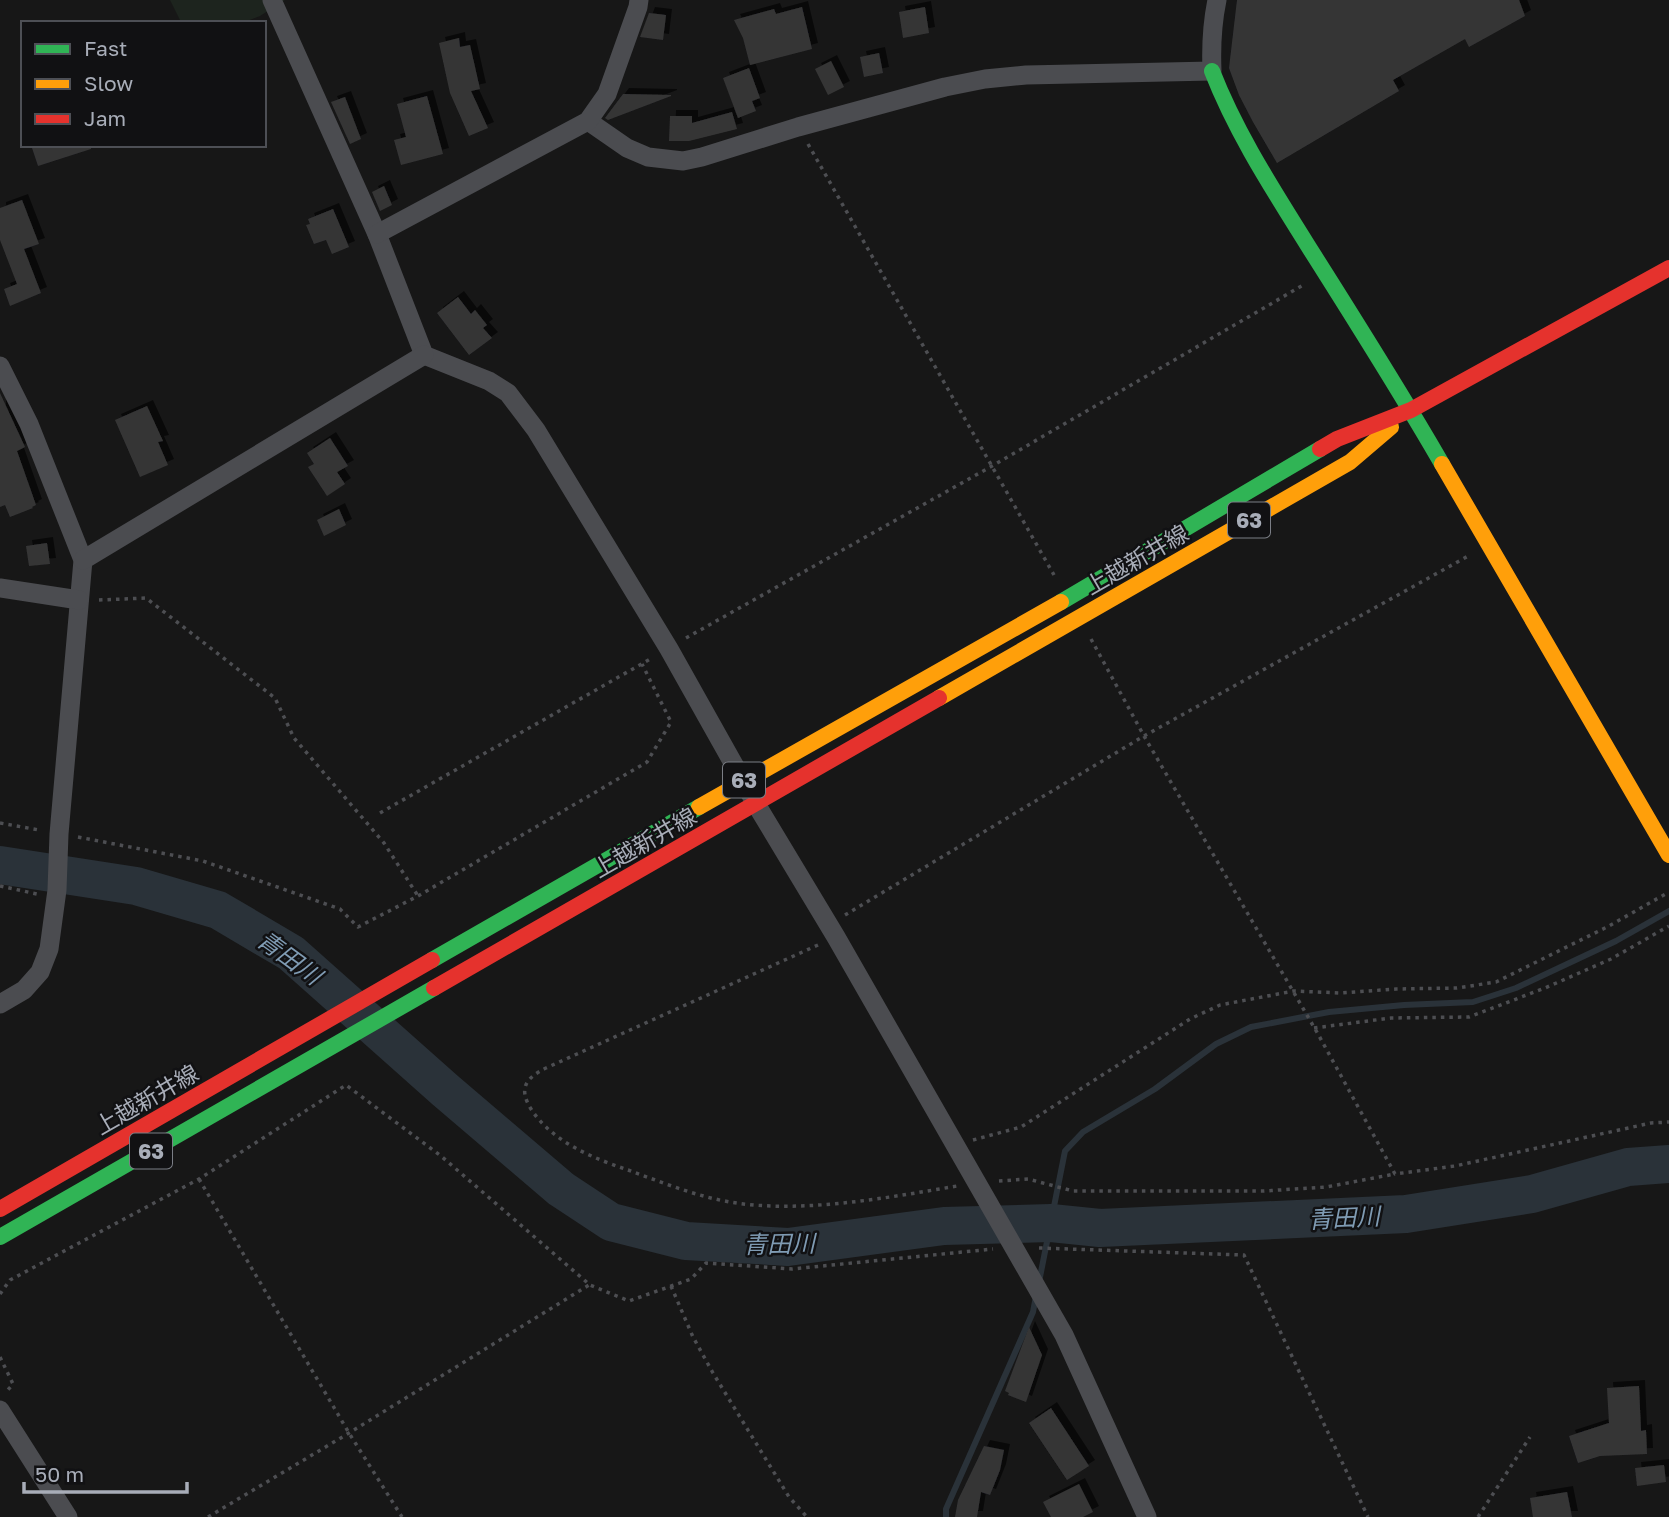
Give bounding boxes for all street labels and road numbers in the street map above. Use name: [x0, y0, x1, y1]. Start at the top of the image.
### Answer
road number: 63: [1228, 503, 1270, 538]
street label: 上越新井線: [1079, 518, 1193, 600]
road number: 63: [723, 762, 765, 798]
street label: 上越新井線: [587, 801, 701, 883]
street label: 上越新井線: [89, 1058, 203, 1140]
road number: 63: [130, 1134, 172, 1168]

